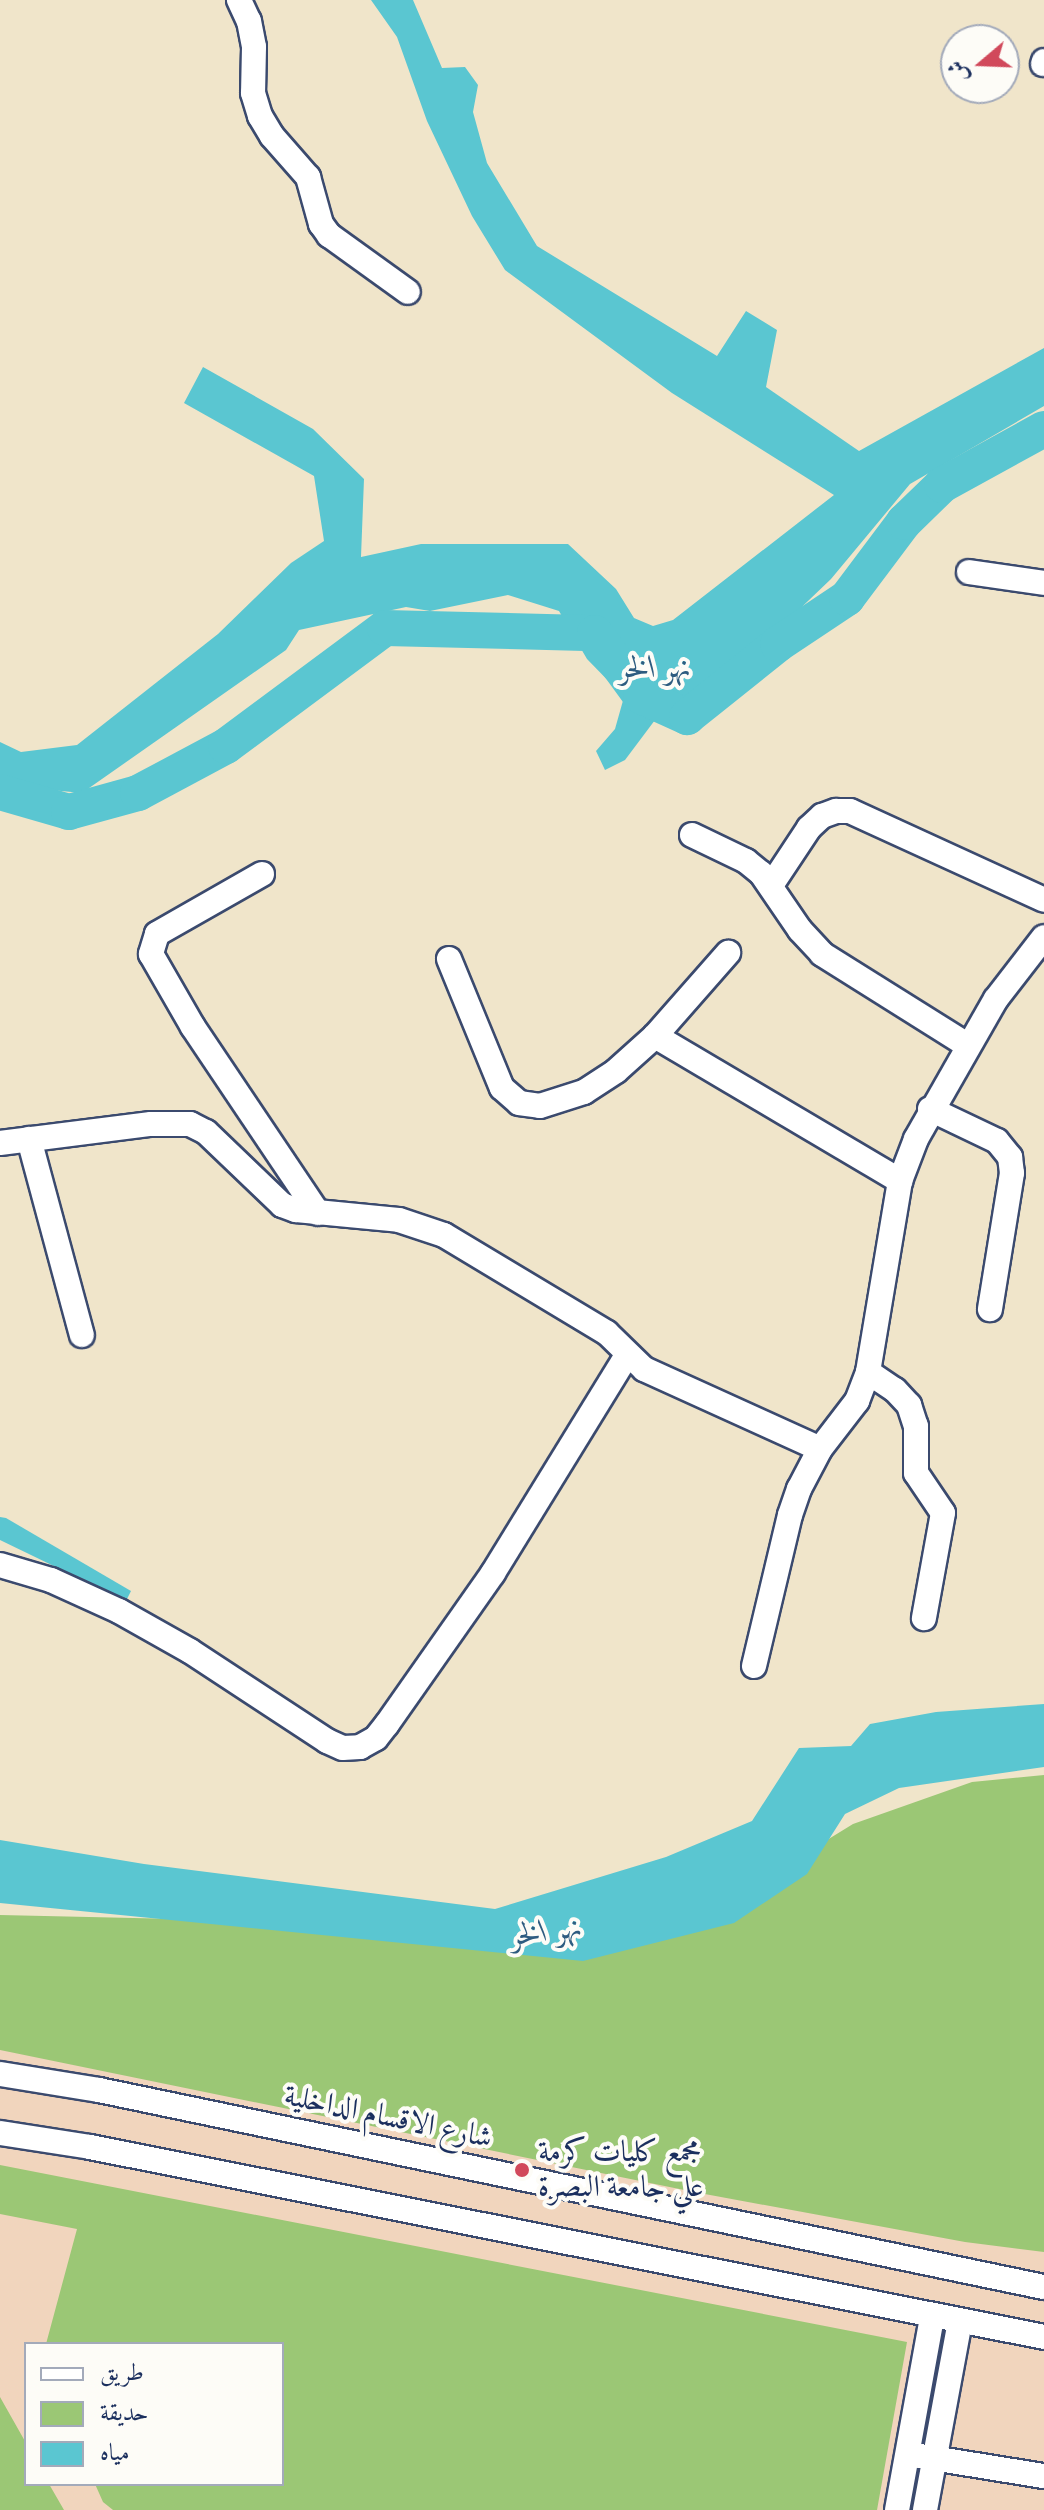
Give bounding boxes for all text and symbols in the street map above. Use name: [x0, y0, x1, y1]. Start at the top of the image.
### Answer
north arrow: [940, 24, 1020, 104]
text: ش: [942, 57, 975, 86]
water label: نهر الخر: [618, 649, 692, 687]
water label: نهر الخر: [507, 1908, 585, 1956]
street label: شارع الاقسام الداخلية: [281, 2078, 495, 2158]
place label: مجمع كليات كرمة علي جامعة البصرة: [538, 2135, 704, 2206]
marker: مجمع كليات كرمة علي جامعة البصرة: [513, 2161, 531, 2179]
legend: [24, 2342, 284, 2486]
text: طريق: [100, 2358, 144, 2388]
text: حديقة: [100, 2398, 149, 2428]
text: مياه: [100, 2438, 130, 2468]

